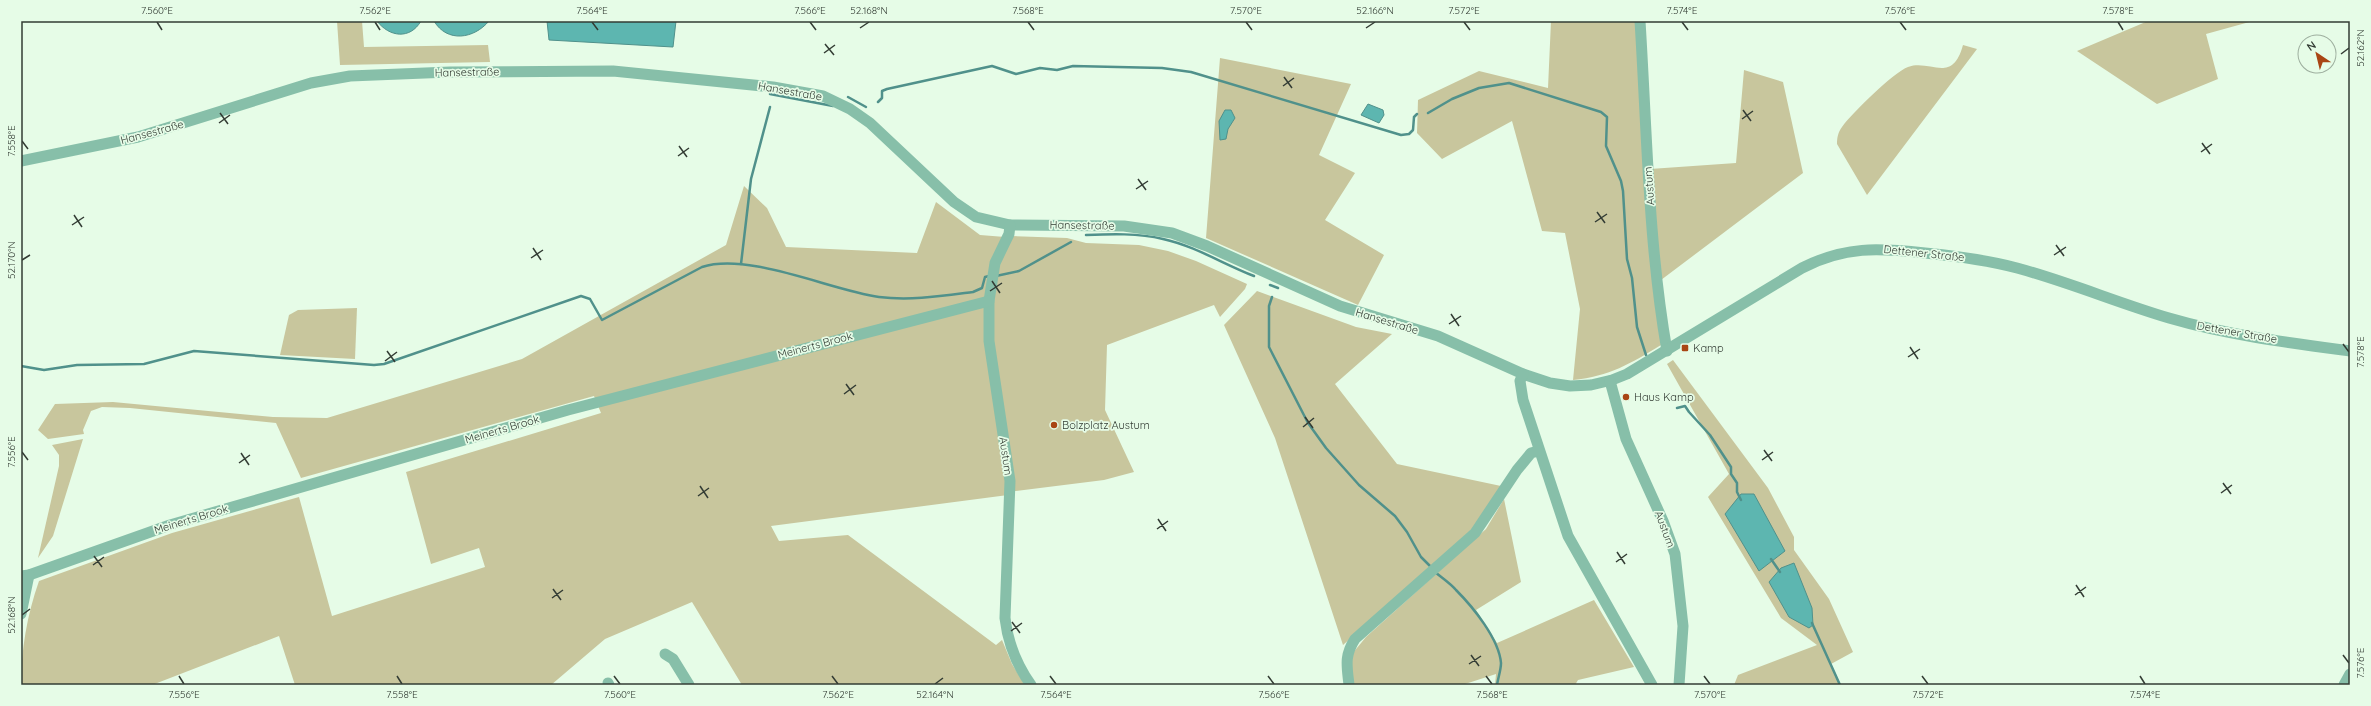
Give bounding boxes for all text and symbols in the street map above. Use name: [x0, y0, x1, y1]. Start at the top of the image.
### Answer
text: 7.560°E: [141, 4, 173, 17]
text: 7.562°E: [359, 4, 391, 17]
text: 7.564°E: [576, 4, 608, 17]
text: 7.566°E: [794, 4, 826, 17]
text: 52.168°N: [850, 4, 888, 17]
text: 7.568°E: [1012, 4, 1044, 17]
text: 7.570°E: [1230, 4, 1262, 17]
text: 52.166°N: [1356, 4, 1394, 17]
text: 7.572°E: [1448, 4, 1480, 17]
text: 7.574°E: [1667, 4, 1698, 17]
text: 7.576°E: [1885, 4, 1916, 17]
text: 7.578°E: [2102, 4, 2134, 17]
text: 52.162°N: [2354, 29, 2367, 67]
north arrow: [2297, 34, 2337, 74]
text: N: [2304, 38, 2319, 54]
street label: Hansestraße: [434, 64, 500, 80]
street label: Hansestraße: [757, 78, 823, 104]
street label: Hansestraße: [119, 117, 185, 147]
text: 7.558°E: [5, 125, 18, 157]
street label: Austum: [1641, 166, 1657, 206]
street label: Hansestraße: [1049, 217, 1115, 233]
text: 52.170°N: [5, 241, 18, 279]
street label: Dettener Straße: [1883, 242, 1965, 264]
street label: Hansestraße: [1354, 305, 1420, 337]
street label: Dettener Straße: [2196, 318, 2278, 346]
street label: Meinerts Brook: [776, 328, 854, 362]
text: 7.578°E: [2354, 336, 2367, 368]
place label: Kamp: [1693, 341, 1724, 355]
marker: Kamp: [1680, 343, 1690, 353]
place label: Haus Kamp: [1634, 390, 1694, 404]
marker: Haus Kamp: [1621, 392, 1631, 402]
street label: Meinerts Brook: [463, 412, 541, 446]
place label: Bolzplatz Austum: [1062, 418, 1150, 432]
marker: Bolzplatz Austum: [1049, 420, 1059, 430]
text: 7.556°E: [5, 436, 18, 468]
street label: Austum: [996, 436, 1016, 476]
street label: Meinerts Brook: [152, 501, 230, 537]
street label: Austum: [1652, 509, 1678, 549]
text: 52.168°N: [5, 596, 18, 634]
text: 7.576°E: [2354, 647, 2367, 678]
text: 7.556°E: [168, 688, 200, 701]
text: 7.558°E: [386, 688, 418, 701]
text: 7.560°E: [604, 688, 636, 701]
text: 7.562°E: [822, 688, 854, 701]
text: 52.164°N: [916, 688, 954, 701]
text: 7.564°E: [1040, 688, 1072, 701]
text: 7.566°E: [1258, 688, 1290, 701]
text: 7.568°E: [1476, 688, 1508, 701]
text: 7.570°E: [1694, 688, 1726, 701]
text: 7.572°E: [1912, 688, 1944, 701]
text: 7.574°E: [2130, 688, 2161, 701]

